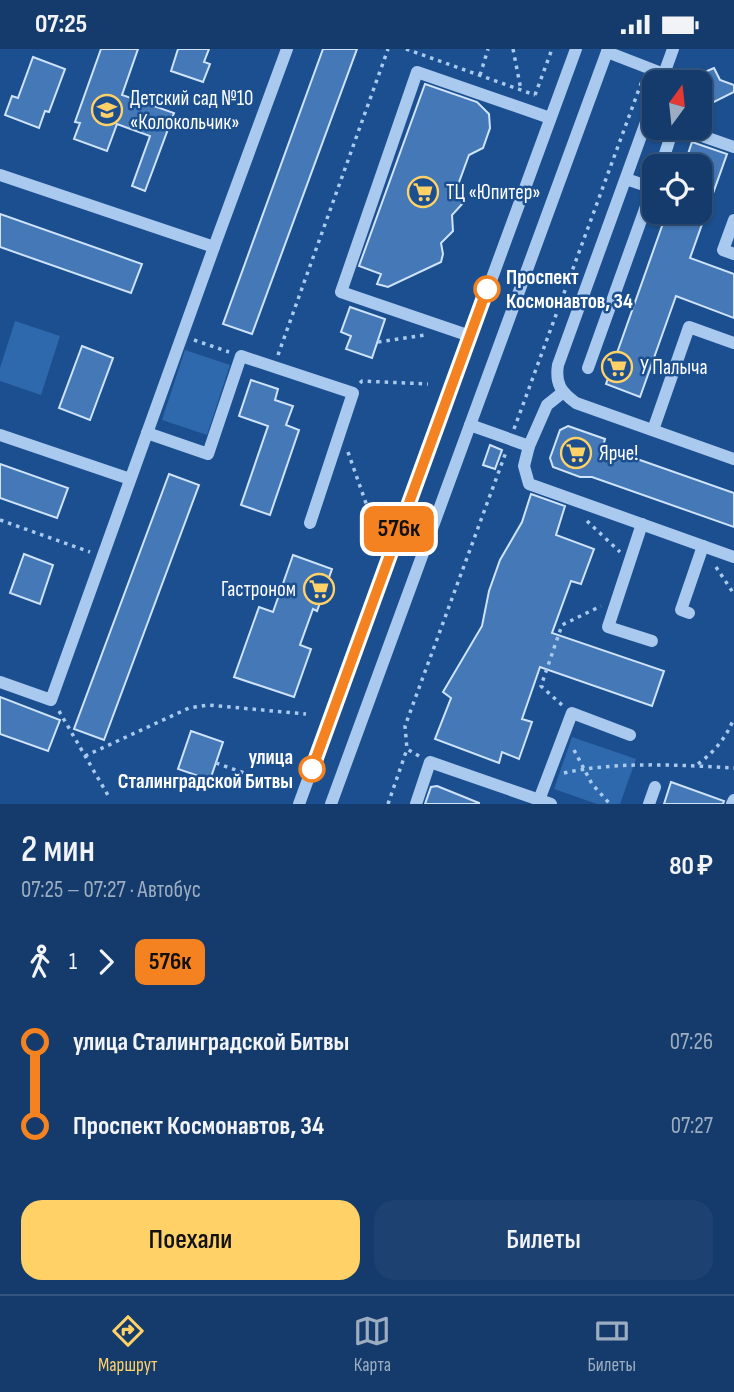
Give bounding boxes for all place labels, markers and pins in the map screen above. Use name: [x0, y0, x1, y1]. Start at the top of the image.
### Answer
place label: Детский сад №10 «Колокольчик»: [130, 86, 253, 135]
school or university icon: Детский сад №10 «Колокольчик»: [90, 93, 124, 127]
supermarket icon: ТЦ «Юпитер»: [406, 175, 440, 209]
place label: ТЦ «Юпитер»: [446, 180, 541, 205]
place label: Проспект Космонавтов, 34: [506, 265, 633, 314]
marker: Проспект Космонавтов, 34: [474, 276, 500, 302]
supermarket icon: У Палыча: [600, 350, 634, 384]
place label: У Палыча: [640, 355, 708, 380]
supermarket icon: Ярче!: [559, 436, 593, 470]
place label: Ярче!: [599, 441, 638, 466]
supermarket icon: Гастроном: [302, 572, 336, 606]
place label: Гастроном: [221, 577, 296, 602]
place label: улица Сталинградской Битвы: [118, 745, 293, 794]
marker: улица Сталинградской Битвы: [299, 756, 325, 782]

